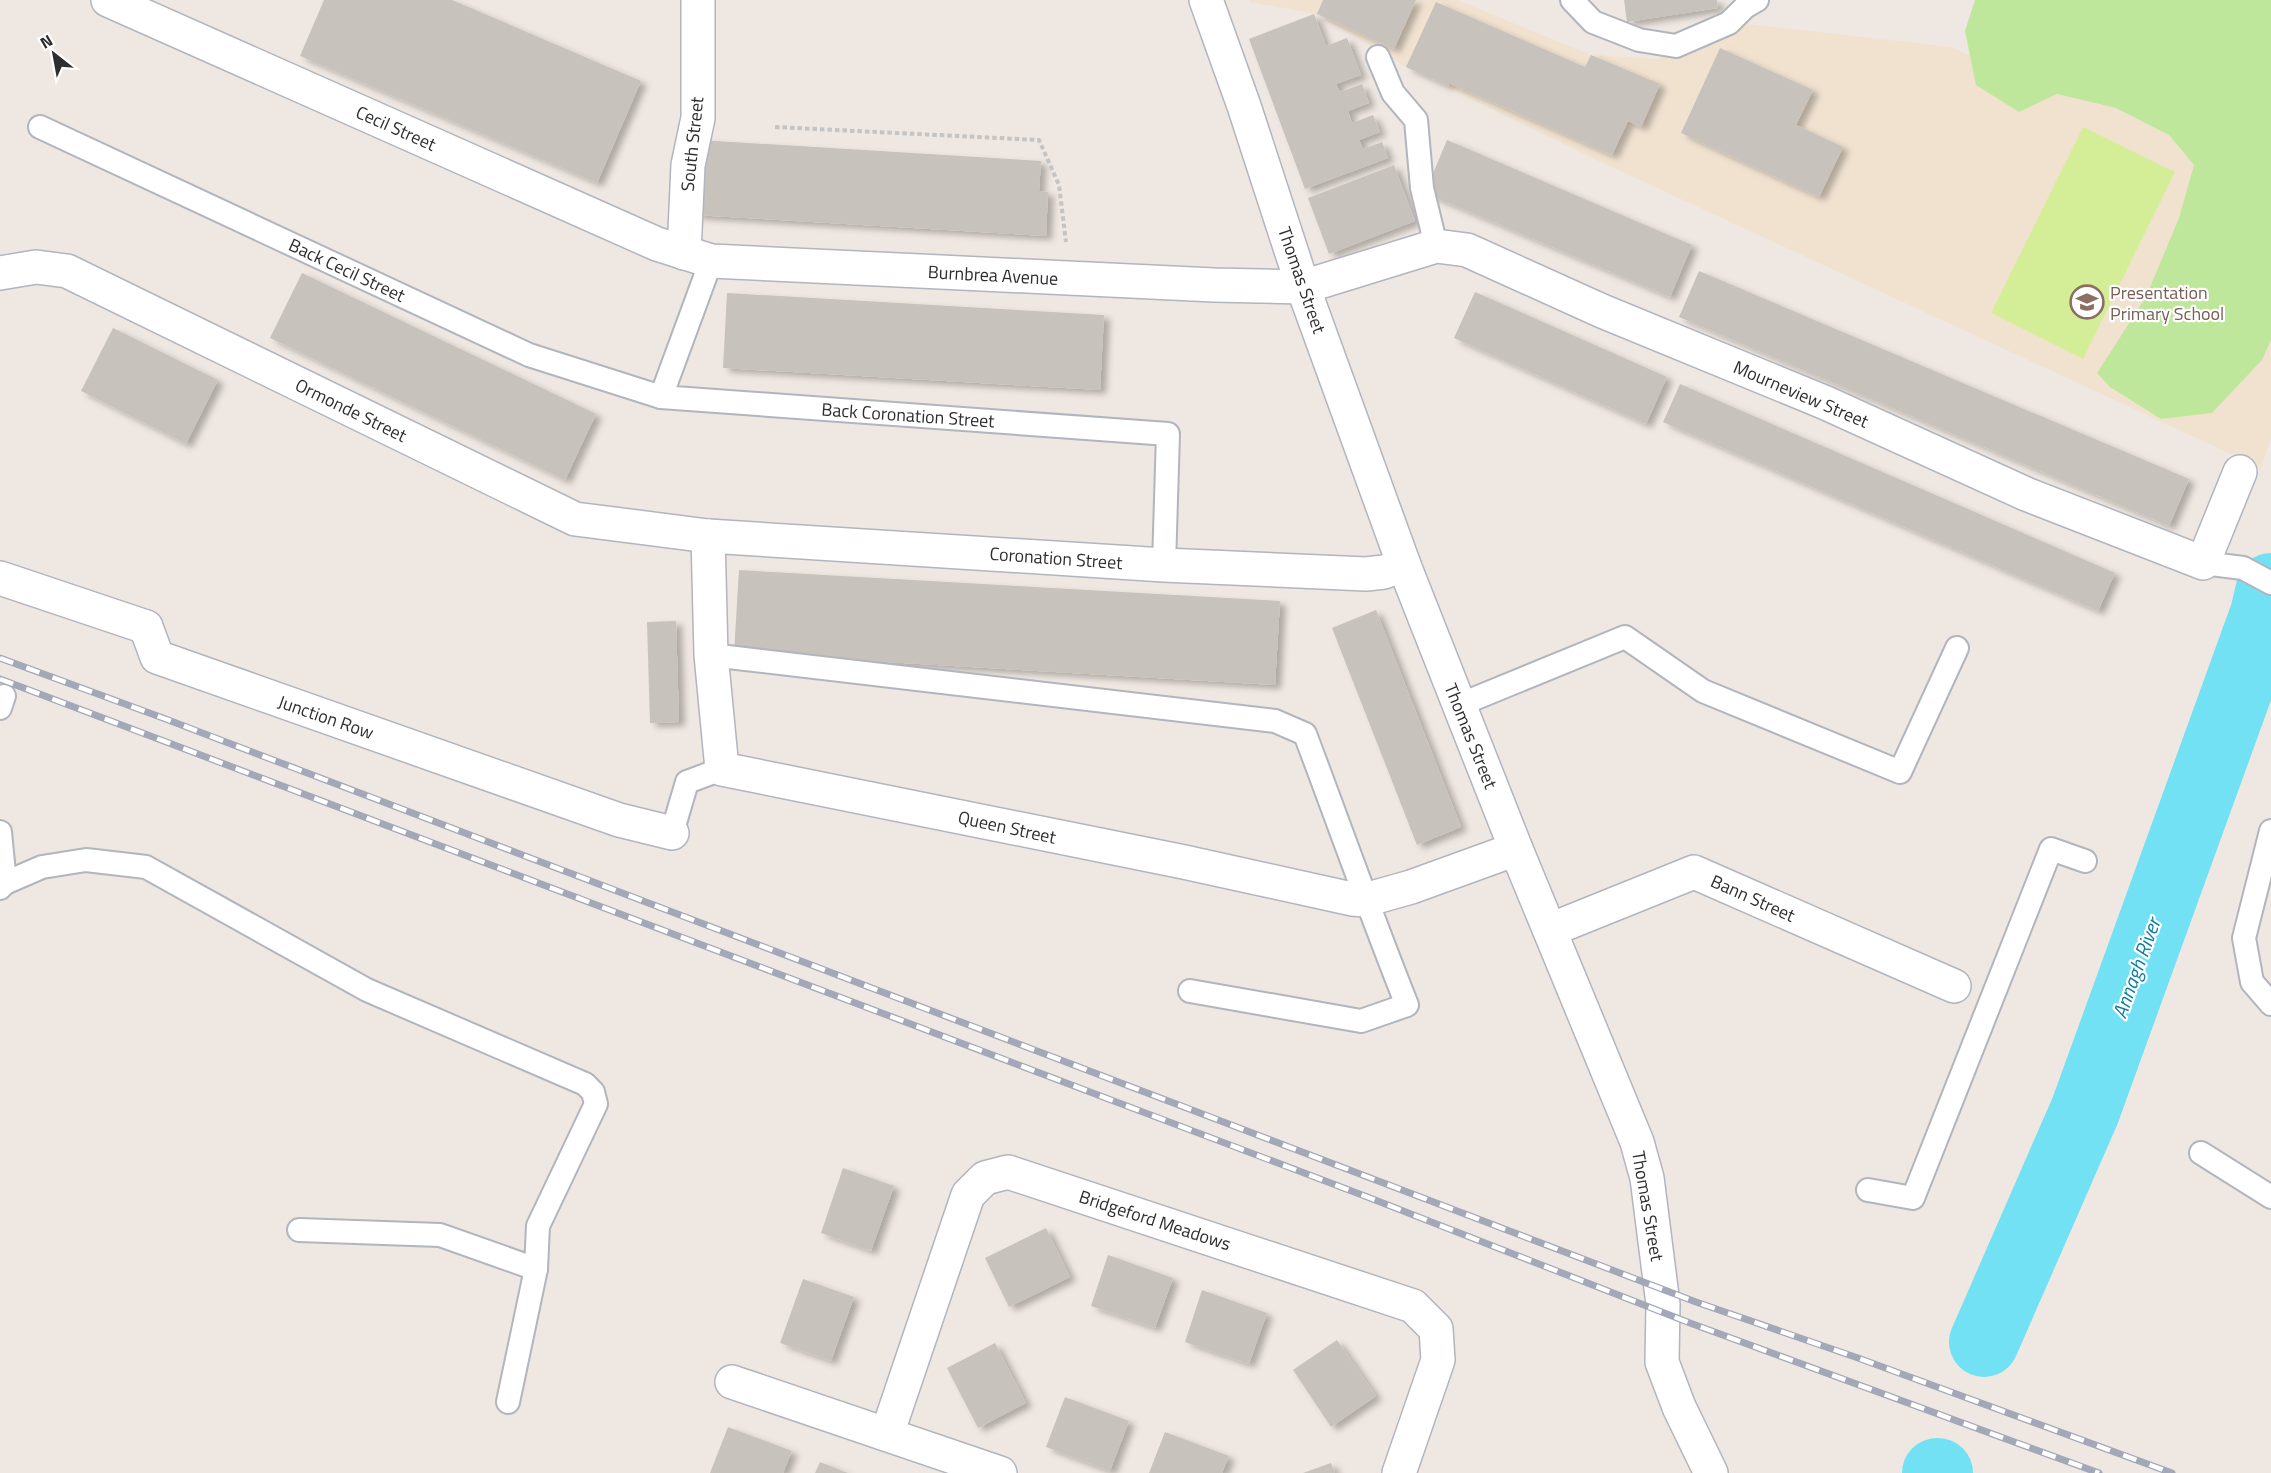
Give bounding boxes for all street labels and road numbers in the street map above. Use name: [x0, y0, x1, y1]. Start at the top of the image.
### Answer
street label: South Street: [674, 95, 710, 193]
street label: Cecil Street: [352, 98, 441, 158]
street label: Thomas Street: [1271, 223, 1333, 338]
street label: Back Cecil Street: [284, 231, 410, 309]
street label: Burnbrea Avenue: [927, 258, 1059, 292]
street label: Mourneview Street: [1729, 353, 1873, 435]
street label: Ormonde Street: [291, 371, 412, 449]
street label: Back Coronation Street: [820, 395, 996, 435]
street label: Coronation Street: [989, 540, 1124, 576]
street label: Thomas Street: [1438, 679, 1505, 793]
street label: Junction Row: [274, 688, 378, 746]
street label: Queen Street: [955, 803, 1059, 851]
street label: Bann Street: [1706, 867, 1800, 929]
street label: Thomas Street: [1625, 1149, 1671, 1264]
street label: Bridgeford Meadows: [1076, 1183, 1234, 1257]

